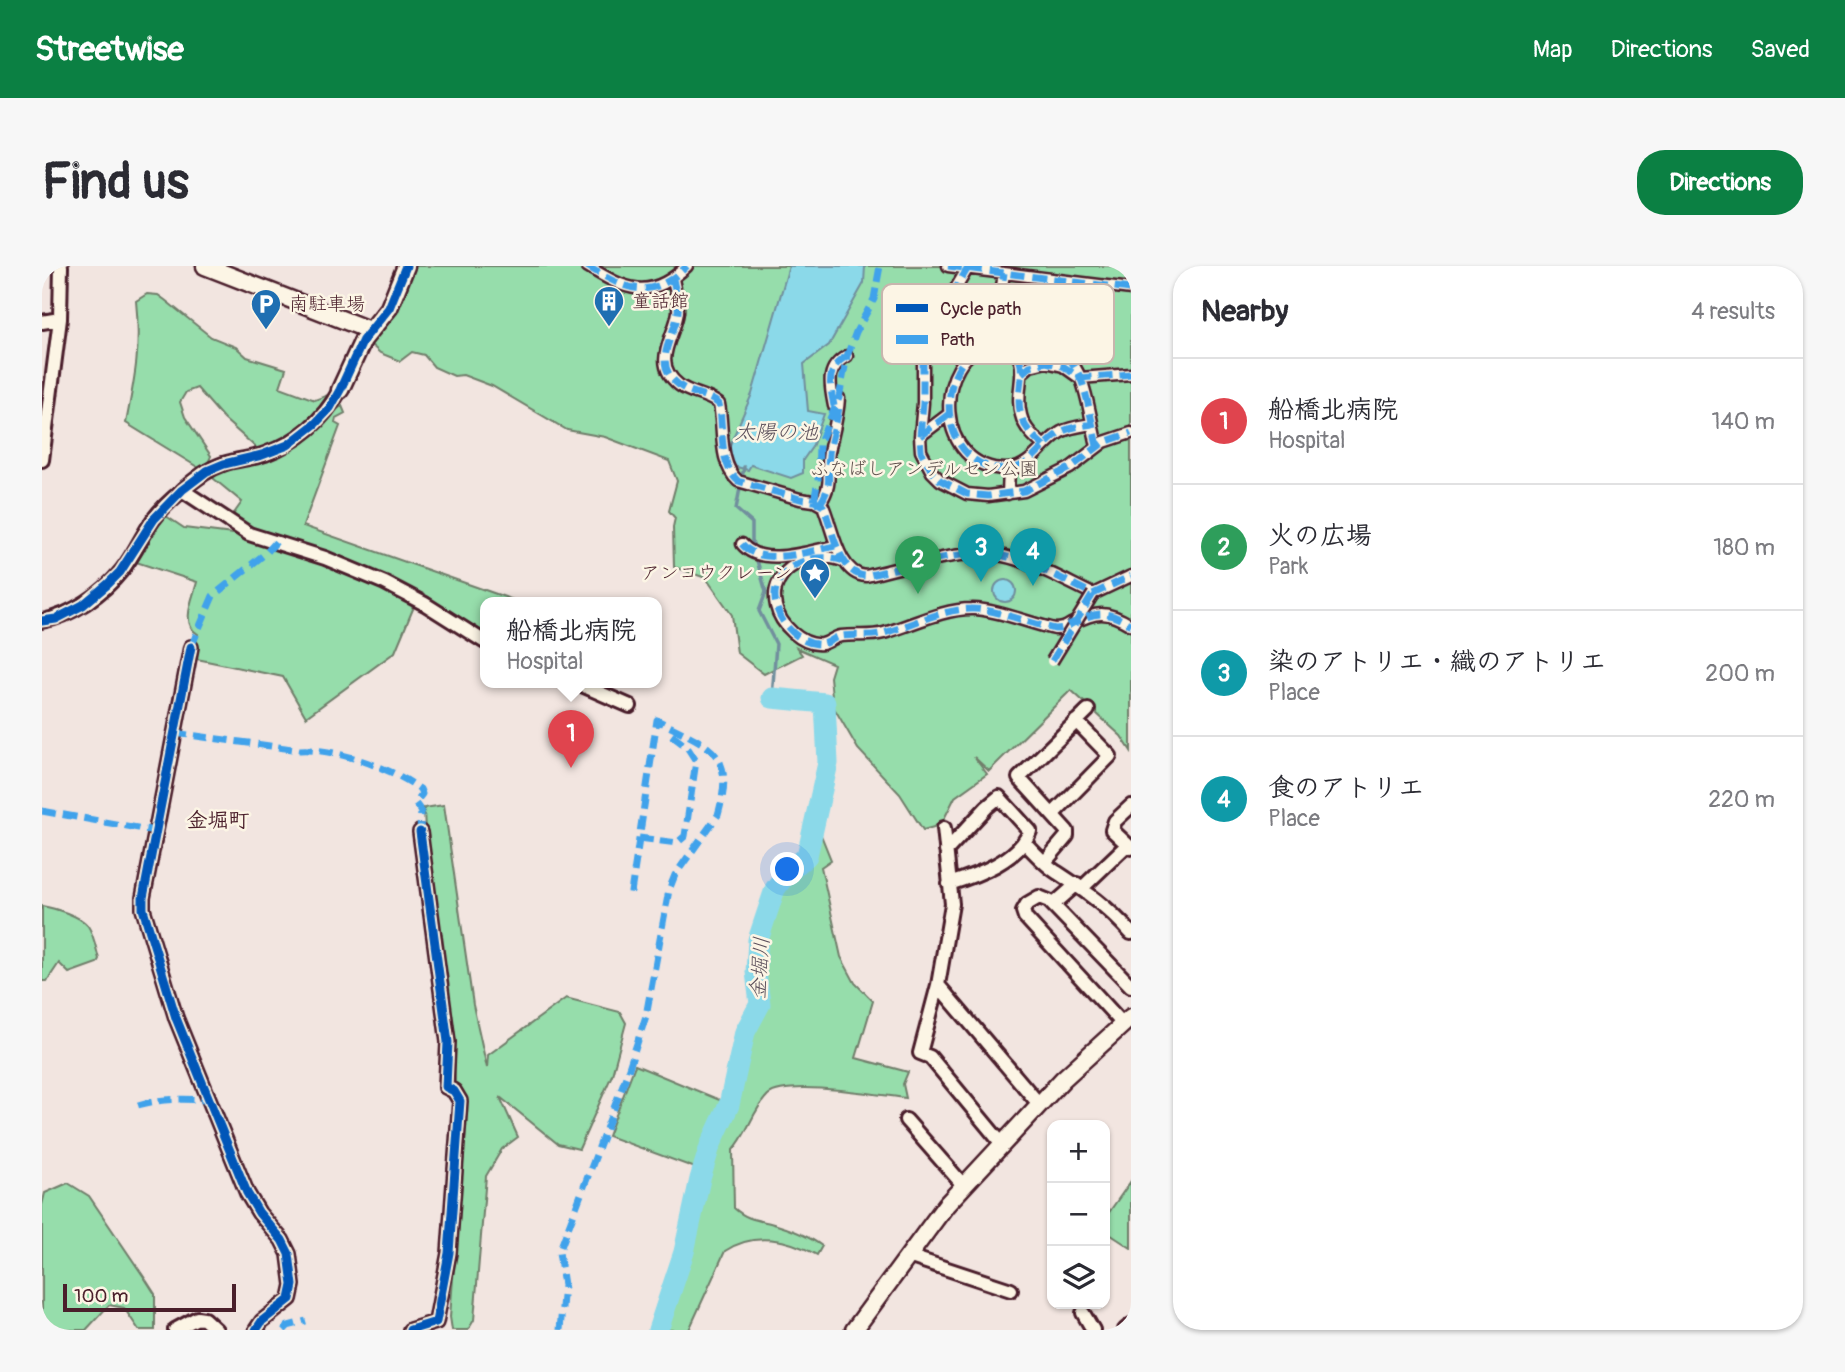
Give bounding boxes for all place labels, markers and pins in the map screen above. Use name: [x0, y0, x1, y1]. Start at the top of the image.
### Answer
building icon: 童話館: [592, 284, 626, 328]
parking icon: 南駐車場: [249, 287, 283, 331]
place label: 童話館: [632, 289, 689, 313]
place label: 南駐車場: [289, 292, 365, 316]
pin: 3: [958, 524, 1004, 582]
pin: 4: [1010, 528, 1056, 586]
pin: 2: [895, 536, 941, 594]
place icon: アンコウクレーン: [798, 556, 832, 600]
place label: アンコウクレーン: [641, 561, 792, 585]
pin: 1: [548, 710, 594, 768]

